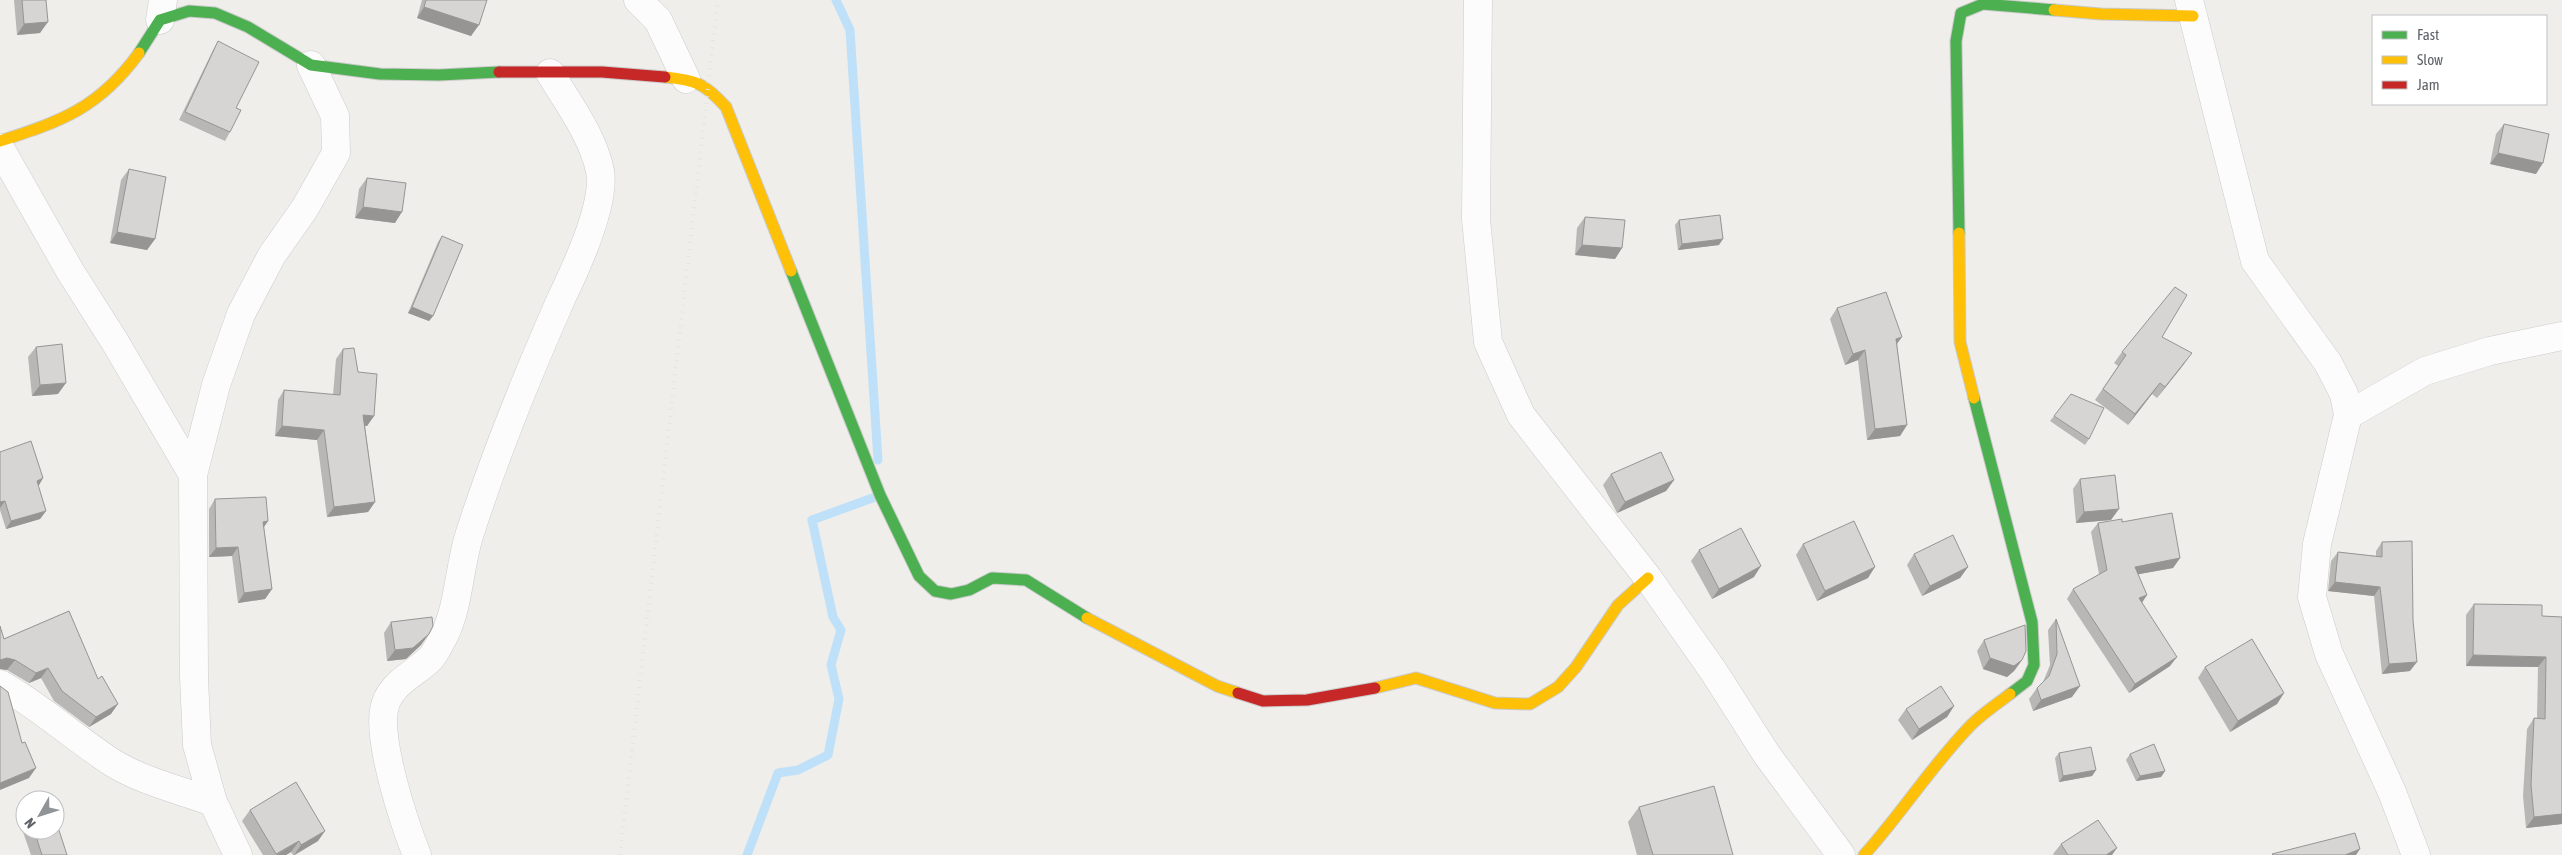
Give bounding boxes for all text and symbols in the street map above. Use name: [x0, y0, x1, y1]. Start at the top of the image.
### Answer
legend: [2372, 15, 2547, 105]
text: Fast: [2417, 26, 2439, 43]
text: Slow: [2417, 51, 2443, 68]
text: Jam: [2417, 76, 2440, 93]
north arrow: [15, 790, 65, 840]
text: N: [21, 815, 39, 831]

